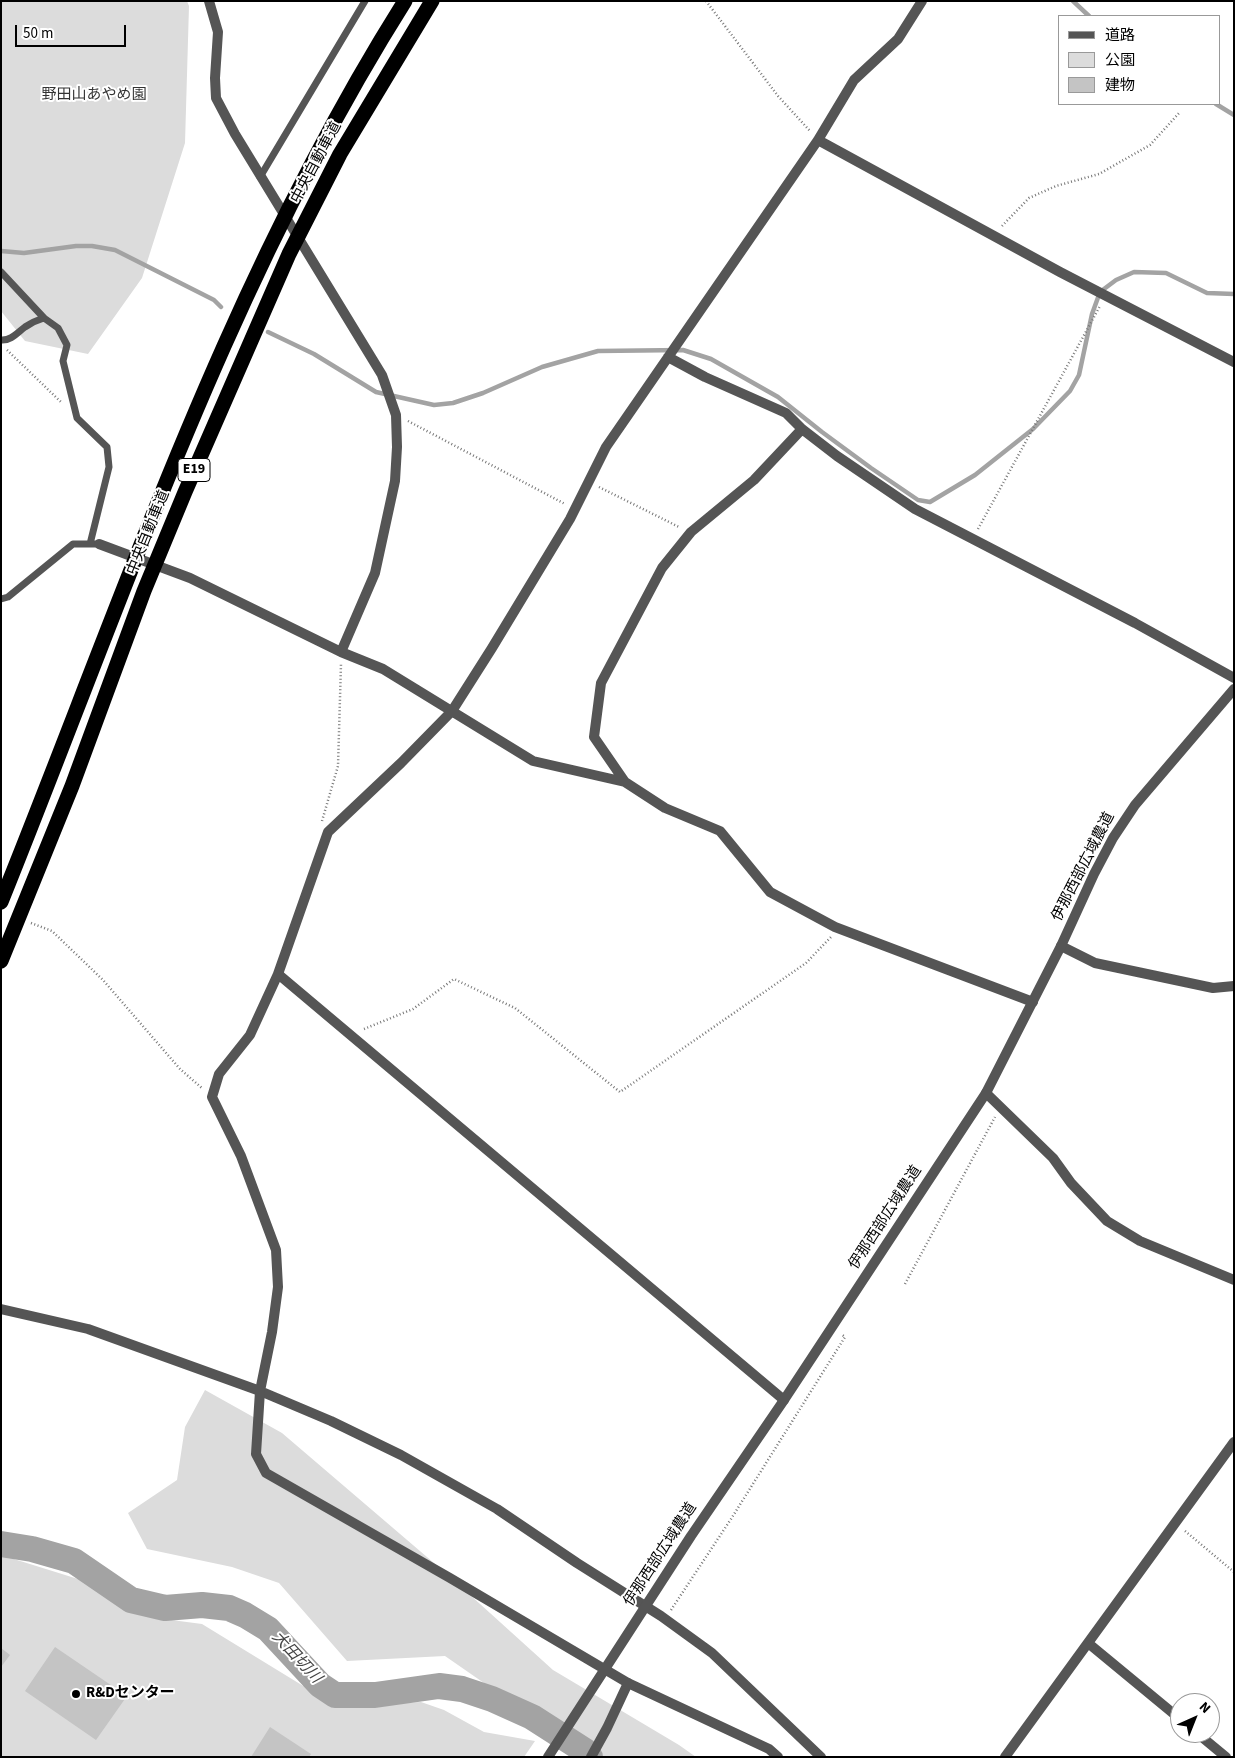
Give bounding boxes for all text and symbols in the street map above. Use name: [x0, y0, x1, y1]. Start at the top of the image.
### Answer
scale bar: [18, 15, 129, 47]
legend: [1058, 15, 1220, 105]
text: 50 m: [23, 23, 53, 44]
text: 道路: [1105, 25, 1135, 46]
text: 公園: [1105, 50, 1135, 71]
text: 建物: [1105, 75, 1135, 96]
park label: 野田山あやめ園: [42, 87, 146, 105]
street label: 中央自動車道: [288, 119, 346, 207]
road number: E19: [178, 458, 210, 482]
street label: 中央自動車道: [124, 488, 174, 578]
street label: 伊那西部広域農道: [1049, 809, 1119, 925]
street label: 伊那西部広域農道: [846, 1163, 926, 1273]
street label: 伊那西部広域農道: [621, 1500, 701, 1610]
water label: 犬田切川: [267, 1628, 325, 1688]
place label: R&Dセンター: [86, 1685, 175, 1703]
marker: R&Dセンター: [70, 1688, 82, 1700]
north arrow: [1170, 1693, 1220, 1743]
text: N: [1194, 1698, 1215, 1718]

